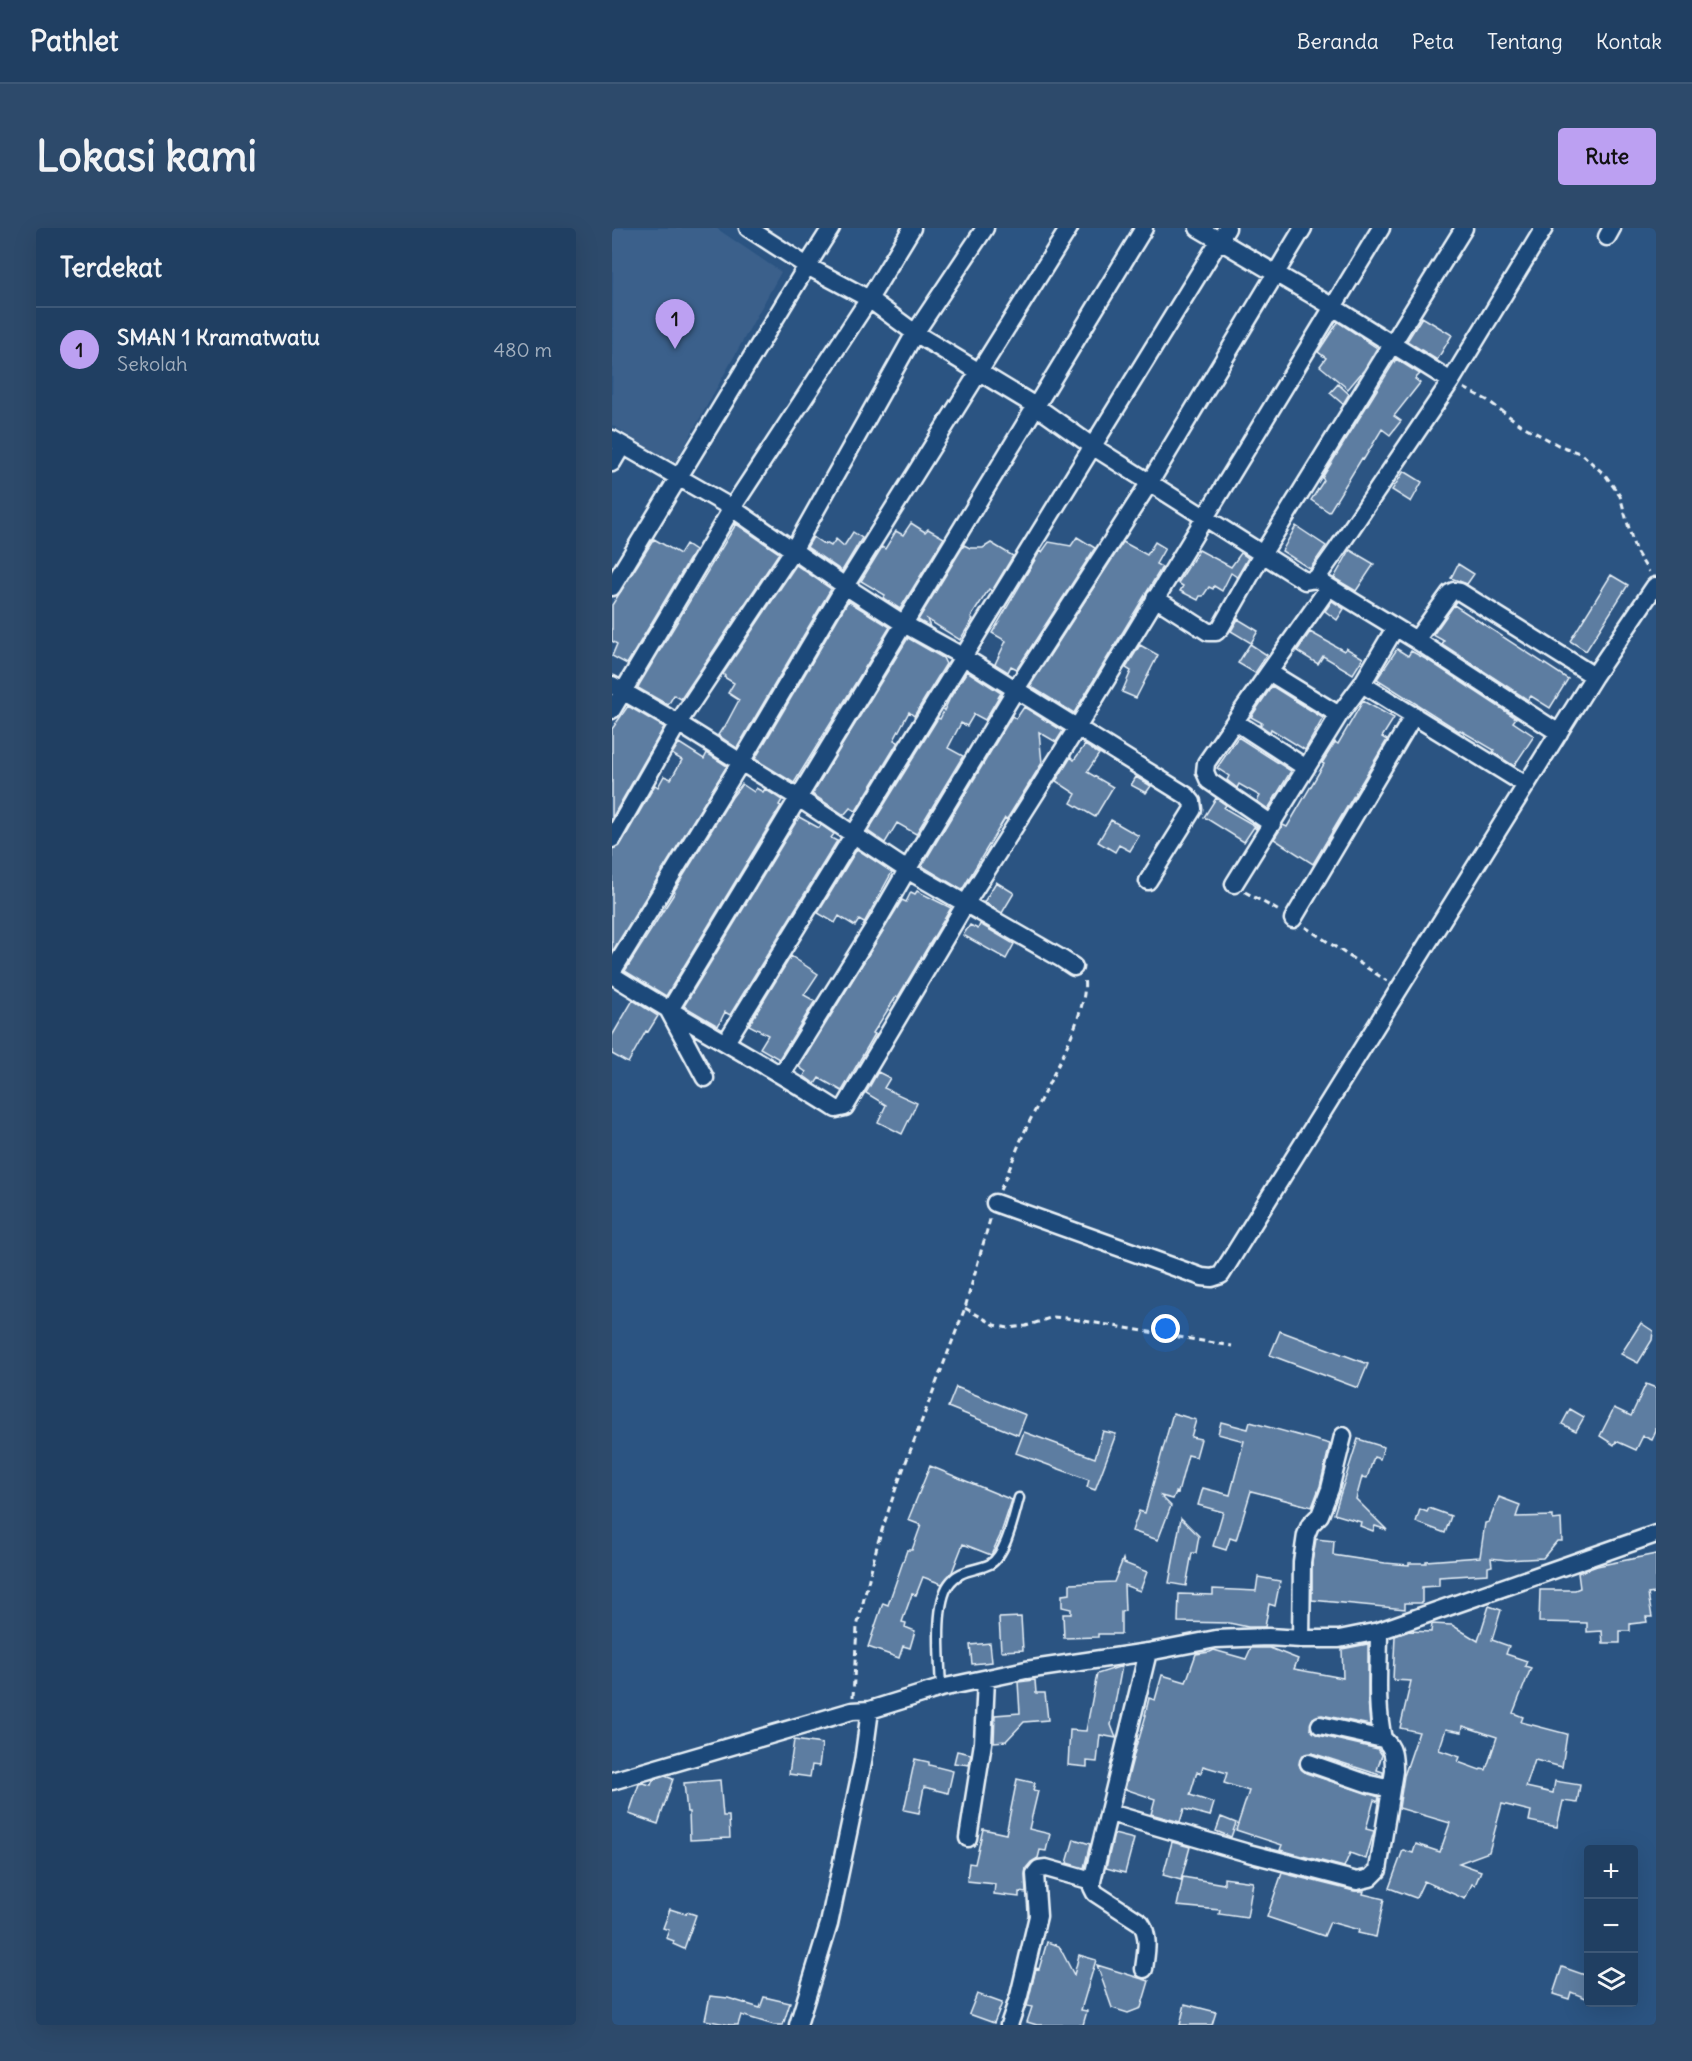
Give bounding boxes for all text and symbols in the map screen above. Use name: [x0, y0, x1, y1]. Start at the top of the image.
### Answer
text: Pathlet: [30, 23, 119, 59]
text: Beranda: [1297, 28, 1379, 55]
text: Peta: [1412, 28, 1454, 55]
text: Tentang: [1487, 28, 1563, 55]
text: Kontak: [1596, 28, 1662, 55]
button: Rute: [1558, 128, 1656, 185]
text: Lokasi kami: [36, 130, 257, 182]
text: Terdekat: [60, 251, 162, 284]
pin: 1: [656, 300, 694, 349]
text: SMAN 1 Kramatwatu: [117, 323, 320, 351]
text: 1: [76, 337, 83, 362]
text: 480 m: [493, 337, 552, 362]
text: Sekolah: [117, 351, 188, 376]
your location: [1151, 1314, 1180, 1343]
map controls: [1584, 1845, 1638, 2007]
button: +: [1584, 1845, 1638, 1899]
button: −: [1584, 1899, 1638, 1953]
button: layers: [1584, 1953, 1638, 2007]

